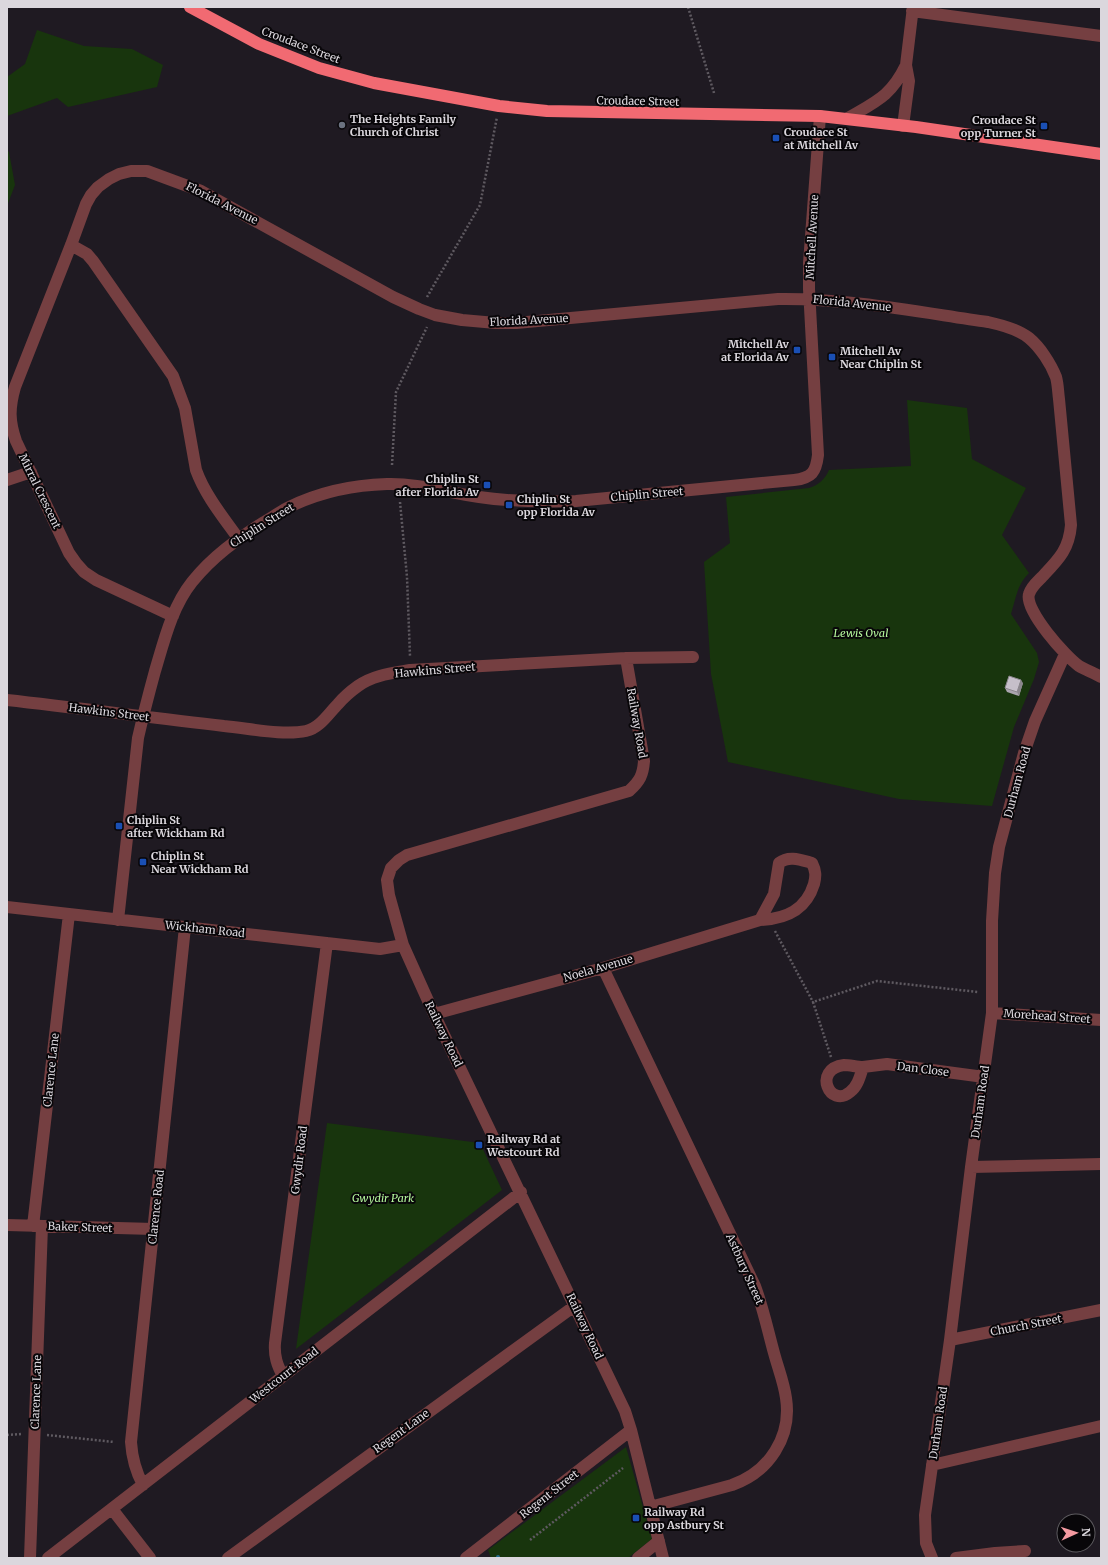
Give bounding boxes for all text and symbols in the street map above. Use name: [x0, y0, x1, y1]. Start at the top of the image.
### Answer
street label: Croudace Street: [260, 24, 343, 67]
street label: Croudace Street: [596, 93, 680, 109]
place label: The Heights Family Church of Christ: [350, 112, 457, 139]
place label: Croudace St opp Turner St: [961, 113, 1037, 140]
marker: The Heights Family Church of Christ: [337, 120, 347, 130]
marker: Croudace St opp Turner St: [1039, 121, 1049, 131]
place label: Croudace St at Mitchell Av: [784, 125, 859, 152]
marker: Croudace St at Mitchell Av: [771, 133, 781, 143]
street label: Florida Avenue: [184, 179, 261, 227]
street label: Mitchell Avenue: [803, 194, 821, 280]
street label: Florida Avenue: [812, 292, 892, 314]
street label: Florida Avenue: [489, 311, 569, 329]
place label: Mitchell Av at Florida Av: [721, 337, 790, 364]
place label: Mitchell Av Near Chiplin St: [840, 344, 922, 371]
marker: Mitchell Av at Florida Av: [792, 345, 802, 355]
marker: Mitchell Av Near Chiplin St: [827, 352, 837, 362]
street label: Mirral Crescent: [16, 451, 65, 531]
place label: Chiplin St after Florida Av: [396, 472, 480, 499]
marker: Chiplin St after Florida Av: [482, 480, 492, 490]
street label: Chiplin Street: [610, 484, 685, 504]
place label: Chiplin St opp Florida Av: [517, 492, 596, 519]
street label: Chiplin Street: [227, 499, 297, 550]
marker: Chiplin St opp Florida Av: [504, 500, 514, 510]
park label: Lewis Oval: [834, 626, 888, 640]
street label: Hawkins Street: [394, 659, 477, 681]
street label: Railway Road: [624, 687, 650, 760]
street label: Hawkins Street: [68, 700, 151, 724]
street label: Durham Road: [1001, 744, 1033, 819]
place label: Chiplin St after Wickham Rd: [127, 813, 225, 840]
marker: Chiplin St after Wickham Rd: [114, 821, 124, 831]
place label: Chiplin St Near Wickham Rd: [151, 849, 249, 876]
marker: Chiplin St Near Wickham Rd: [138, 857, 148, 867]
street label: Wickham Road: [163, 918, 246, 940]
street label: Noela Avenue: [562, 951, 634, 985]
street label: Railway Road: [422, 999, 466, 1069]
street label: Morehead Street: [1003, 1006, 1092, 1026]
street label: Clarence Lane: [40, 1032, 62, 1108]
street label: Dan Close: [896, 1059, 950, 1079]
street label: Durham Road: [968, 1064, 992, 1139]
street label: Gwydir Road: [288, 1125, 310, 1195]
place label: Railway Rd at Westcourt Rd: [486, 1132, 561, 1159]
marker: Railway Rd at Westcourt Rd: [474, 1140, 484, 1150]
street label: Clarence Road: [145, 1169, 167, 1245]
park label: Gwydir Park: [352, 1191, 414, 1205]
street label: Baker Street: [47, 1219, 113, 1235]
street label: Astbury Street: [723, 1230, 767, 1307]
street label: Railway Road: [564, 1291, 607, 1362]
street label: Church Street: [989, 1311, 1064, 1339]
street label: Westcourt Road: [246, 1344, 321, 1407]
street label: Clarence Lane: [28, 1354, 44, 1429]
street label: Durham Road: [926, 1385, 950, 1460]
street label: Regent Lane: [370, 1406, 432, 1456]
street label: Regent Street: [517, 1466, 582, 1521]
place label: Railway Rd opp Astbury St: [644, 1505, 725, 1532]
marker: Railway Rd opp Astbury St: [631, 1513, 641, 1523]
north arrow: [1056, 1513, 1096, 1553]
text: N: [1079, 1528, 1093, 1537]

